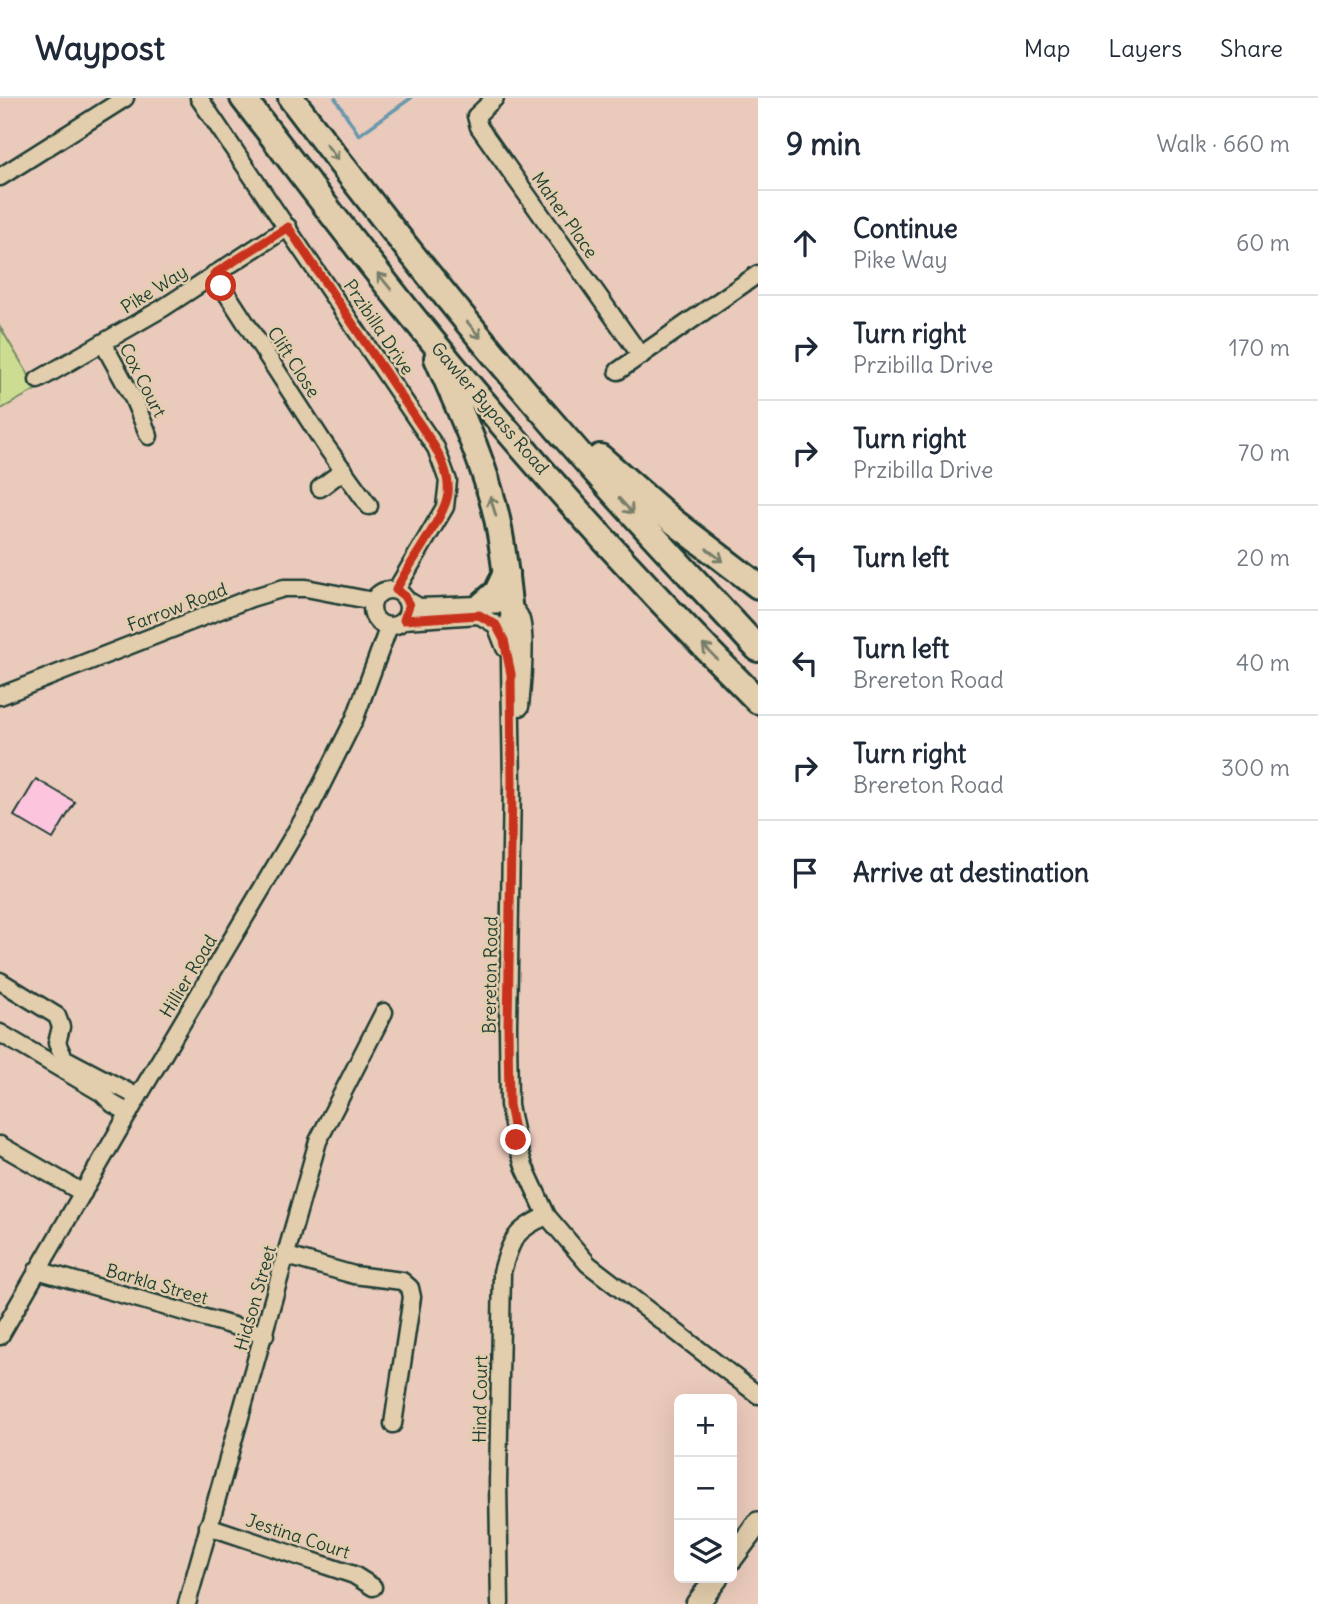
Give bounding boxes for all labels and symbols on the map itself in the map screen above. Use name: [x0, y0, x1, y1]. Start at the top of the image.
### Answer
one-way arrow: [324, 143, 339, 162]
street label: Maher Place: [527, 167, 603, 263]
street label: Pike Way: [117, 260, 191, 318]
route start: [205, 270, 236, 301]
one-way arrow: [376, 273, 392, 291]
street label: Przibilla Drive: [339, 275, 419, 379]
one-way arrow: [466, 321, 482, 339]
street label: Clift Close: [263, 322, 325, 402]
street label: Gawler Bypass Road: [426, 337, 554, 479]
street label: Cox Court: [115, 339, 171, 421]
one-way arrow: [486, 495, 499, 517]
one-way arrow: [618, 497, 635, 514]
one-way arrow: [706, 547, 724, 562]
street label: Farrow Road: [124, 577, 230, 637]
one-way arrow: [701, 644, 718, 661]
street label: Brereton Road: [477, 915, 503, 1034]
street label: Hillier Road: [154, 930, 222, 1022]
route end: [500, 1124, 531, 1155]
street label: Hidson Street: [229, 1243, 281, 1353]
street label: Barkla Street: [103, 1258, 211, 1310]
street label: Hind Court: [468, 1355, 492, 1443]
street label: Jestina Court: [243, 1508, 353, 1564]

